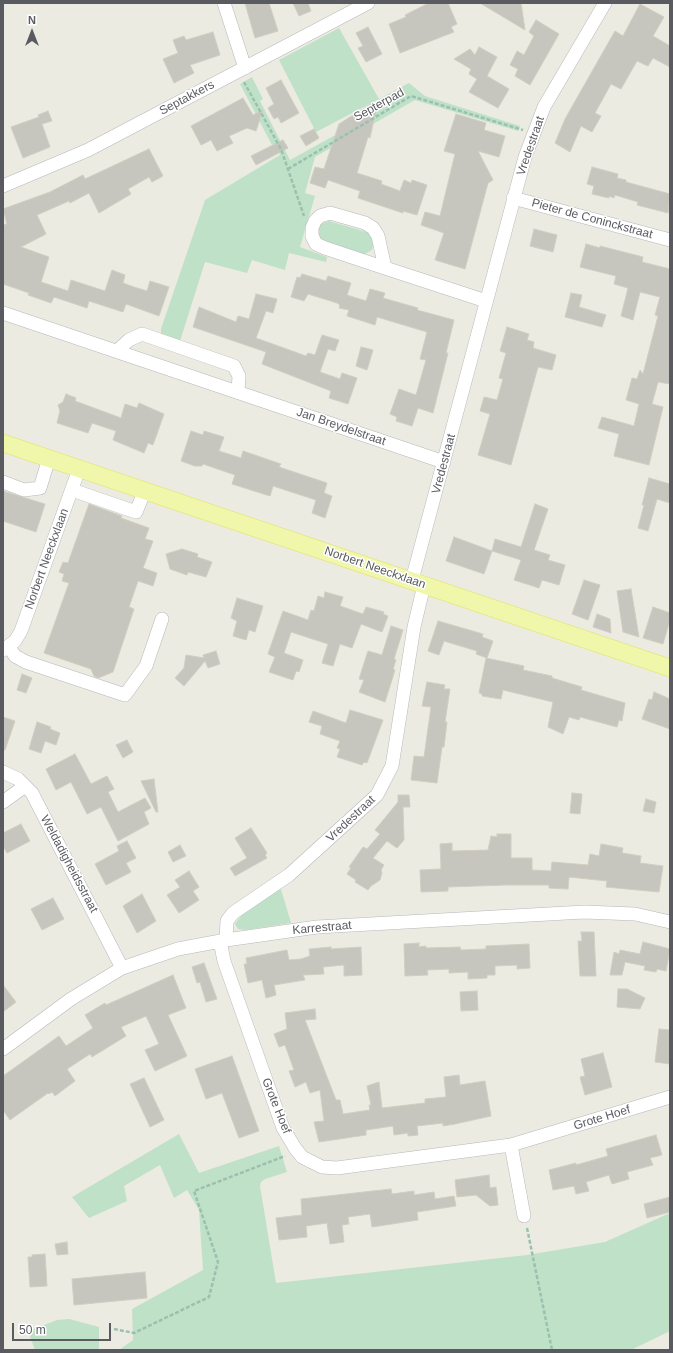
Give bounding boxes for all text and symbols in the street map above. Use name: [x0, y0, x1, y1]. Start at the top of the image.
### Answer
north arrow: [12, 12, 52, 52]
text: N: [28, 14, 36, 26]
street label: Septakkers: [157, 78, 217, 118]
street label: Septerpad: [351, 85, 407, 125]
street label: Vredestraat: [514, 115, 548, 177]
street label: Pieter de Coninckstraat: [530, 196, 654, 242]
street label: Jan Breydelstraat: [295, 405, 387, 449]
street label: Vredestraat: [429, 432, 459, 496]
street label: Norbert Neeckxlaan: [22, 507, 72, 611]
street label: Norbert Neeckxlaan: [323, 544, 427, 592]
street label: Vredestraat: [324, 793, 378, 845]
street label: Weldadigheidsstraat: [37, 813, 101, 915]
street label: Karrestraat: [292, 918, 352, 938]
street label: Grote Hoef: [258, 1076, 294, 1136]
street label: Grote Hoef: [572, 1103, 632, 1133]
scale bar: [14, 1315, 113, 1341]
text: 50 m: [19, 1323, 46, 1337]

